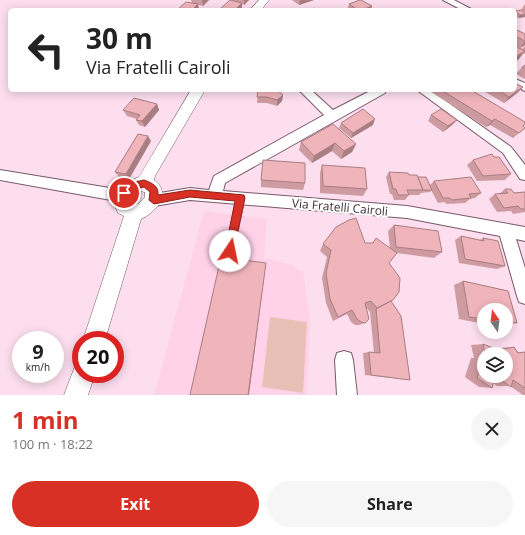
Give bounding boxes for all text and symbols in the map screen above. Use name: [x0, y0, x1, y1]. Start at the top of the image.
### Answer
text: 30 m: [86, 19, 153, 57]
icon: left: [20, 24, 72, 76]
text: Via Fratelli Cairoli: [86, 55, 231, 79]
pin: [107, 176, 141, 210]
icon: arrive: [113, 182, 135, 204]
street label: Via Fratelli Cairoli: [291, 194, 389, 220]
position arrow: [209, 230, 251, 272]
north arrow: [477, 303, 513, 339]
map controls: [477, 303, 513, 383]
speed limit sign: 20: [72, 331, 124, 383]
text: 9: [32, 338, 44, 365]
button: layers: [477, 347, 513, 383]
text: km/h: [26, 360, 50, 374]
text: 1 min: [12, 403, 79, 436]
button: close: [471, 408, 513, 450]
text: 100 m · 18:22: [12, 435, 93, 453]
button: Exit: [12, 481, 259, 527]
button: Share: [267, 481, 513, 527]

